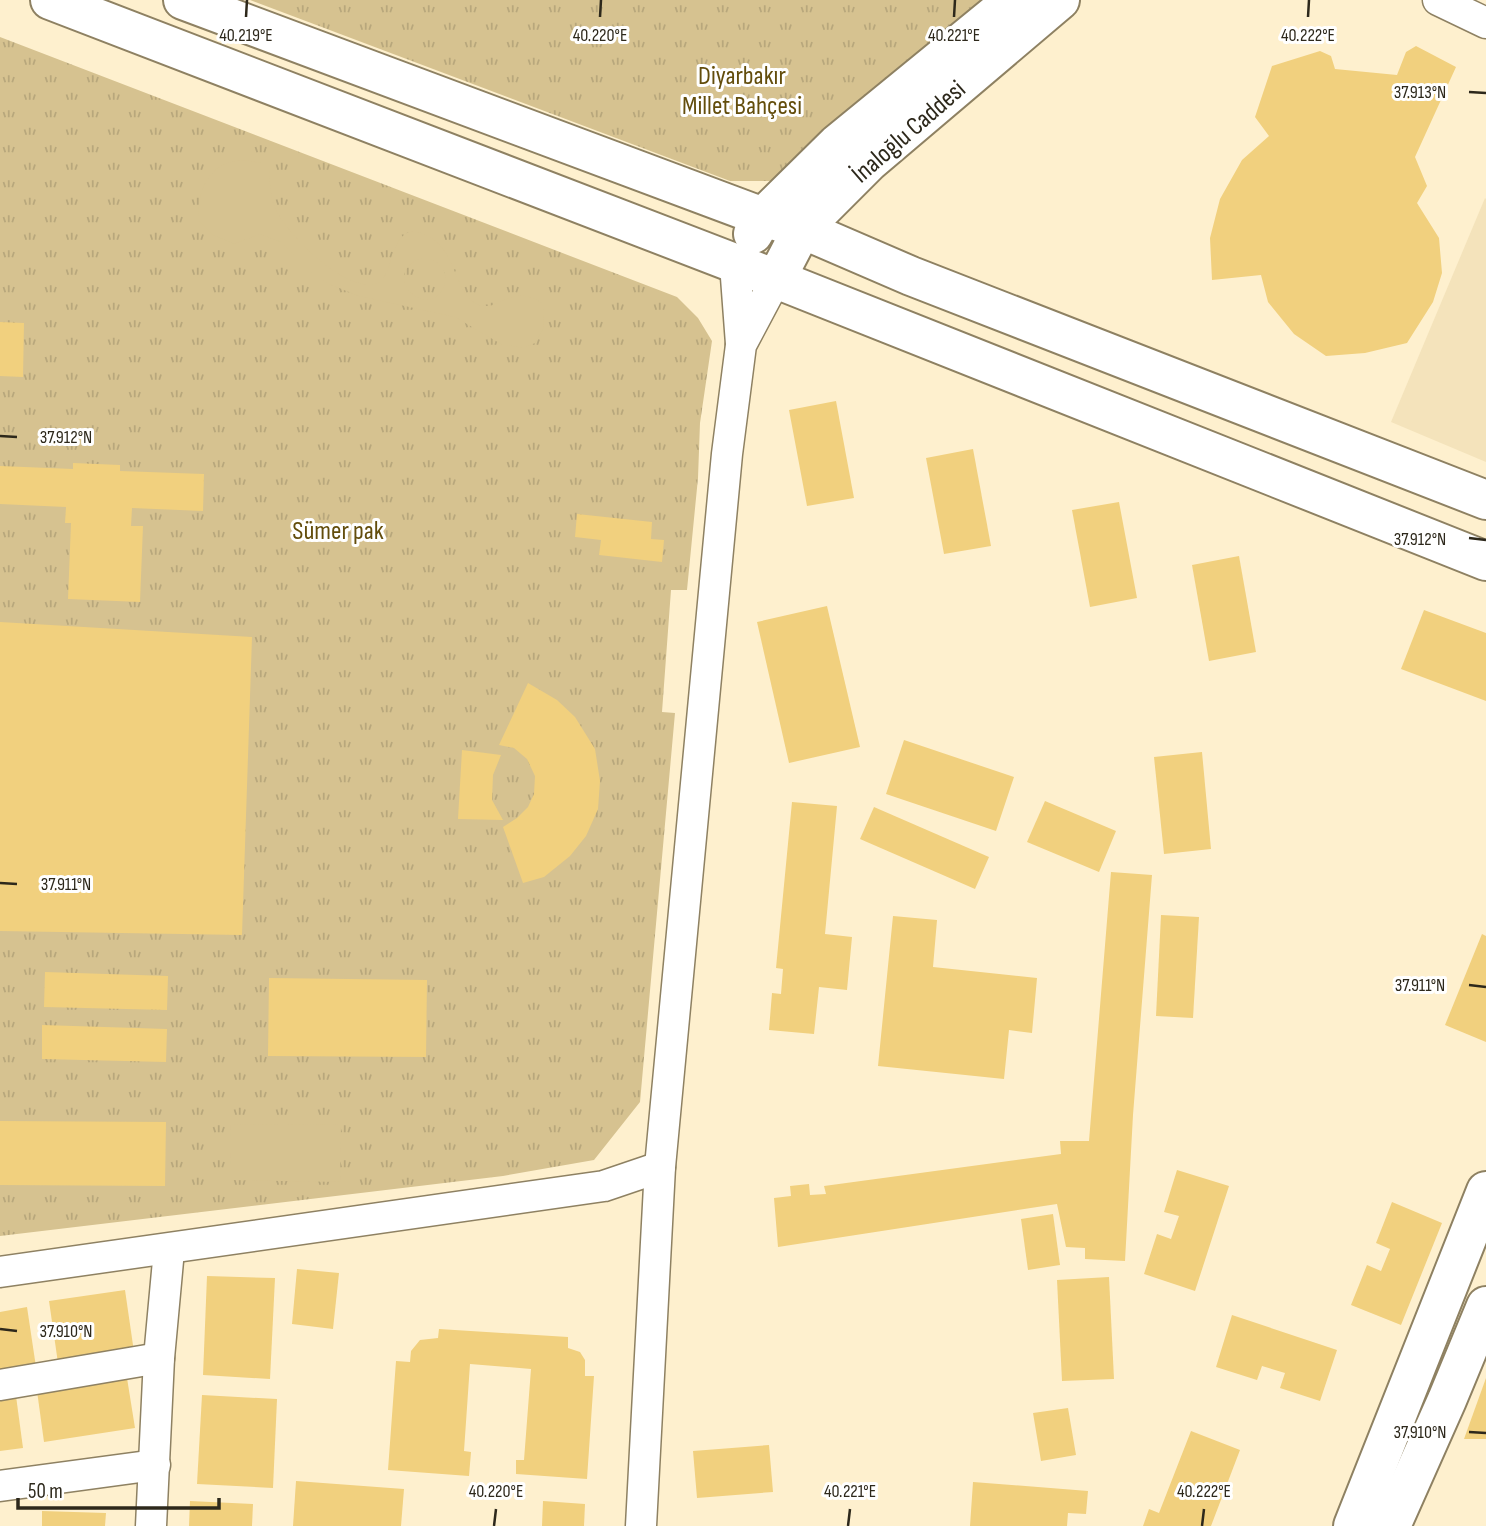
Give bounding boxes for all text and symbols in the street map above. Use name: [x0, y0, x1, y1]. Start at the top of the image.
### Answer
text: 40.219°E: [219, 25, 273, 46]
text: 40.220°E: [573, 25, 627, 46]
text: 40.221°E: [928, 25, 980, 46]
text: 40.222°E: [1281, 25, 1335, 46]
park label: Diyarbakır Millet Bahçesi: [682, 61, 802, 122]
street label: İnaloğlu Caddesi: [846, 74, 972, 190]
text: 37.913°N: [1394, 82, 1446, 103]
text: 37.912°N: [40, 427, 92, 448]
park label: Sümer pak: [292, 516, 384, 547]
text: 37.912°N: [1394, 529, 1446, 550]
text: 37.911°N: [41, 874, 91, 895]
text: 37.911°N: [1395, 975, 1445, 996]
text: 37.910°N: [40, 1321, 92, 1342]
text: 37.910°N: [1394, 1422, 1446, 1443]
scale bar: [18, 1466, 219, 1510]
text: 50 m: [28, 1479, 63, 1504]
text: 40.220°E: [469, 1481, 523, 1502]
text: 40.221°E: [824, 1481, 876, 1502]
text: 40.222°E: [1177, 1481, 1231, 1502]

